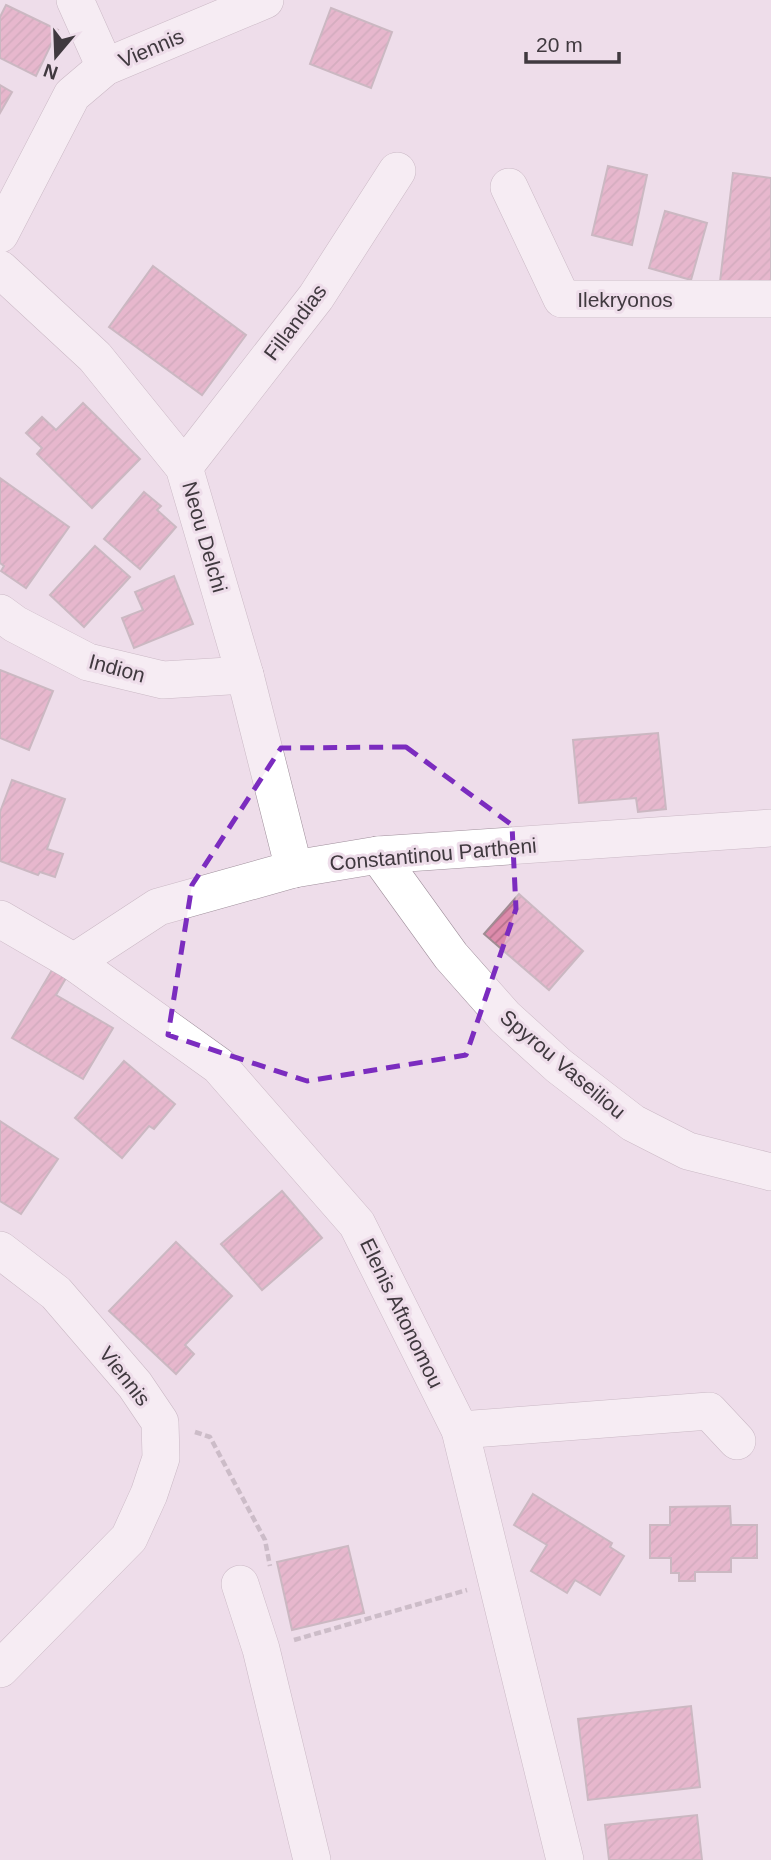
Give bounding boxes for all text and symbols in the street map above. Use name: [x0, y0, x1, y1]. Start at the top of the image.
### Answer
north arrow: [21, 21, 91, 91]
scale bar: [526, 21, 619, 65]
street label: Viennis: [115, 24, 187, 72]
text: 20 m: [536, 33, 583, 56]
text: N: [41, 59, 61, 84]
street label: Fillandias: [259, 280, 331, 364]
street label: Ilekryonos: [577, 288, 673, 311]
street label: Neou Delchi: [178, 479, 232, 595]
street label: Indion: [86, 649, 148, 687]
street label: Constantinou Partheni: [328, 833, 538, 875]
street label: Spyrou Vaseiliou: [496, 1005, 630, 1123]
street label: Elenis Aftonomou: [356, 1235, 448, 1391]
street label: Viennis: [95, 1342, 155, 1410]

